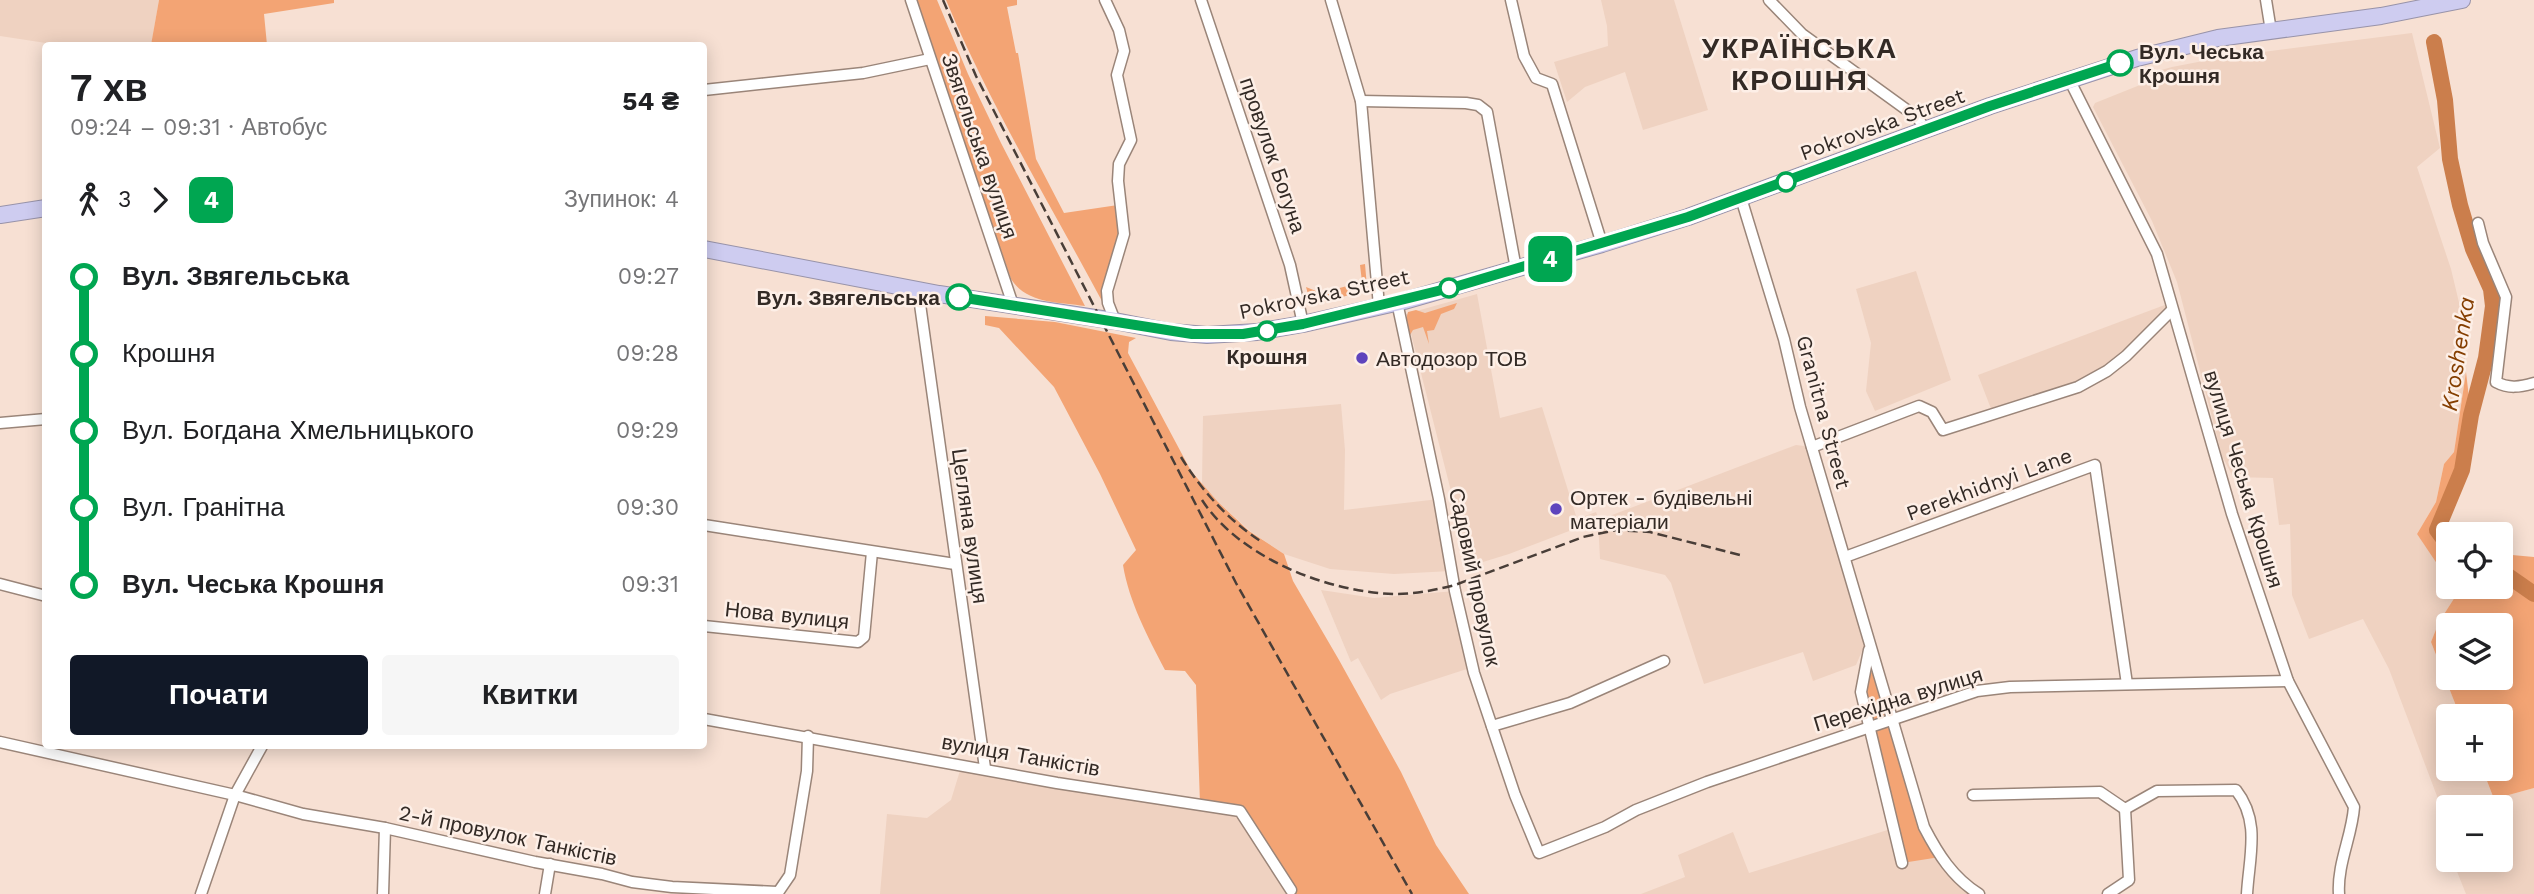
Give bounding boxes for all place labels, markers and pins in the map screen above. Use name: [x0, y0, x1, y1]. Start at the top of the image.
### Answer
place label: Вул. Чеська Крошня: [2139, 39, 2264, 88]
marker: Вул. Чеська Крошня: [2107, 50, 2133, 76]
unlabelled marker: [1776, 172, 1796, 192]
unlabelled marker: [1439, 278, 1459, 298]
marker: Вул. Звягельська: [946, 284, 972, 310]
place label: Вул. Звягельська: [756, 285, 940, 310]
marker: Крошня: [1257, 321, 1277, 341]
place label: Крошня: [1227, 344, 1307, 369]
place label: Автодозор ТОВ: [1376, 346, 1527, 371]
marker: Автодозор ТОВ: [1354, 350, 1370, 366]
place label: Ортек - будівельні матеріали: [1570, 485, 1752, 534]
marker: Ортек - будівельні матеріали: [1548, 501, 1564, 517]

